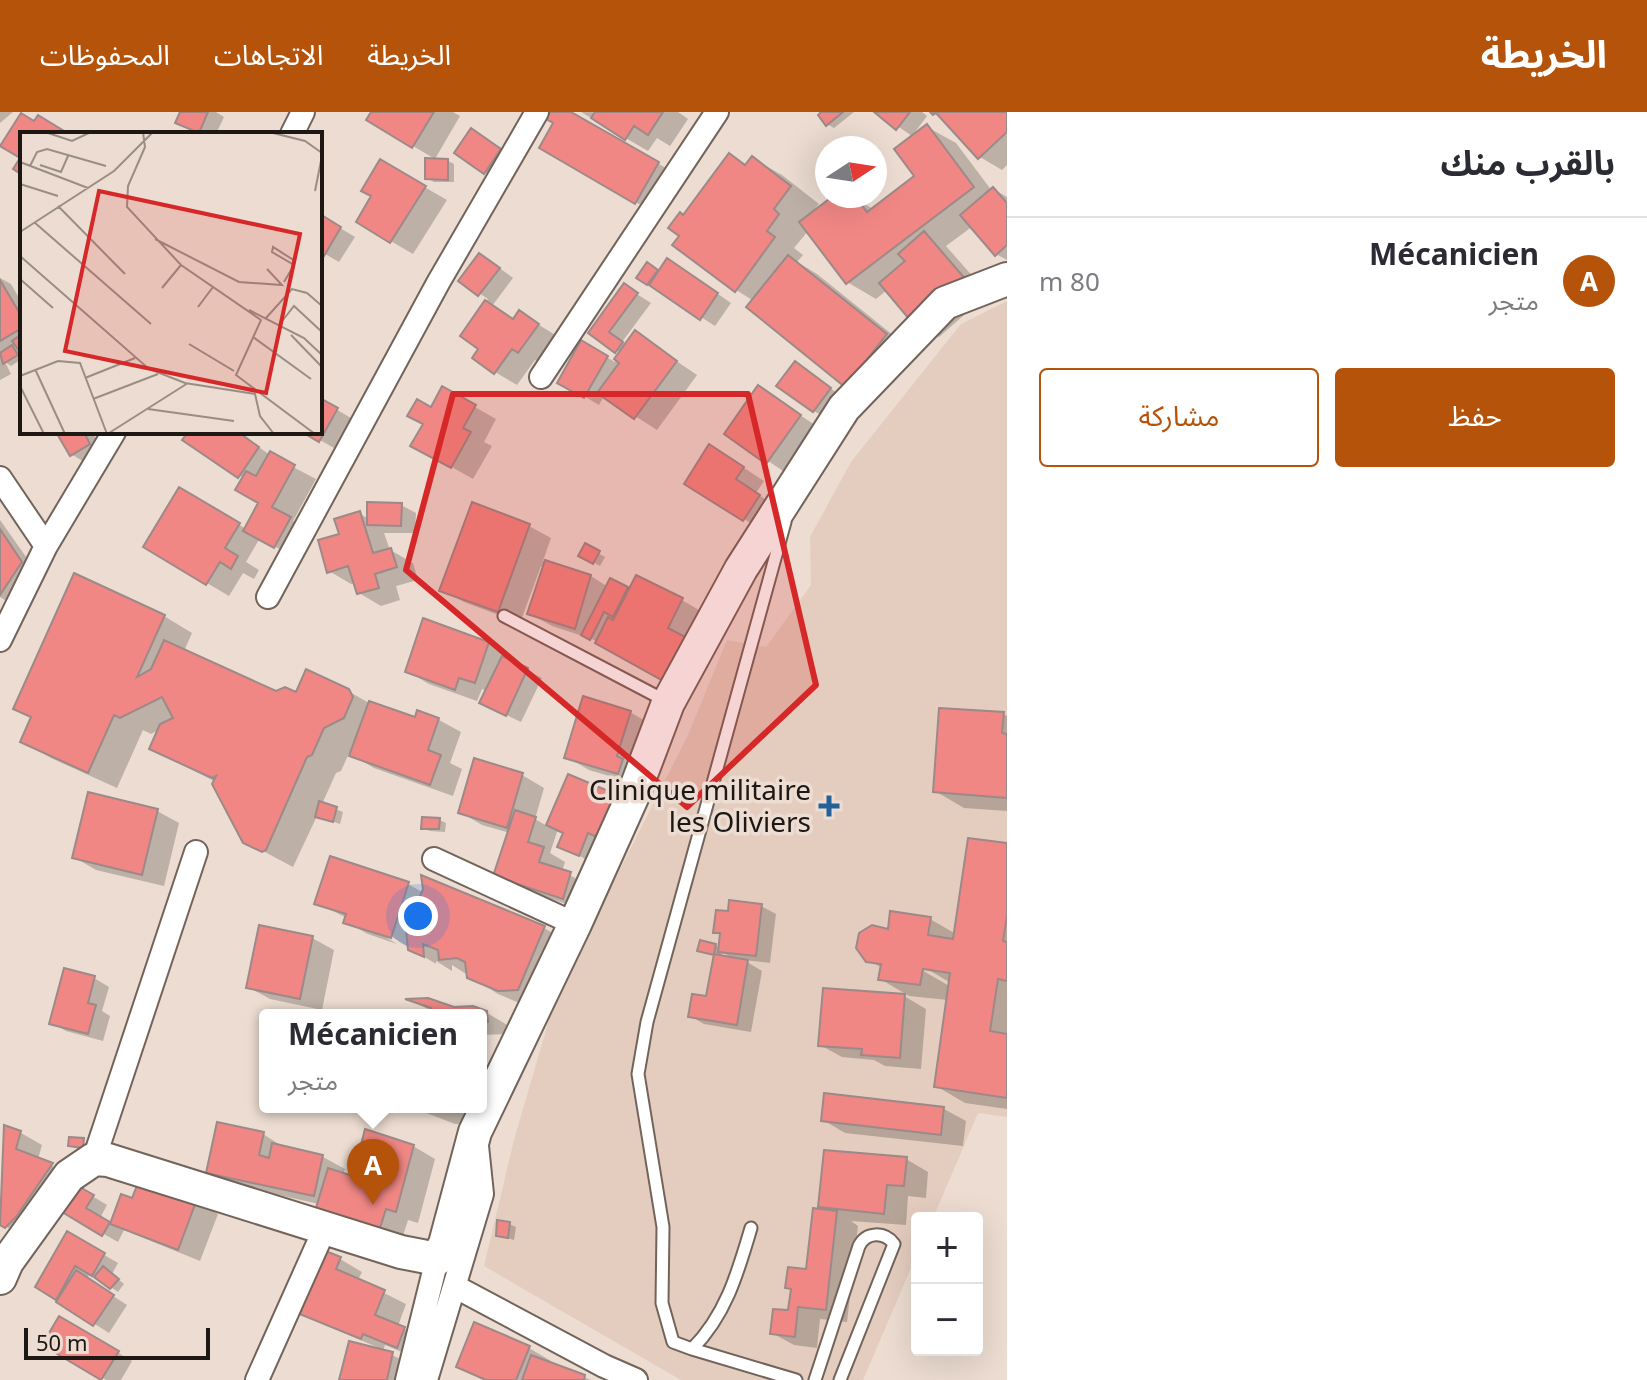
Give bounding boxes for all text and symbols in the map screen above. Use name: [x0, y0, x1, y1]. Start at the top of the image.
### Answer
text: الخريطة: [1481, 27, 1607, 79]
text: المحفوظات: [40, 35, 170, 73]
text: الاتجاهات: [214, 35, 323, 73]
text: الخريطة: [367, 35, 451, 73]
inset map: [20, 132, 322, 434]
north arrow: [815, 136, 887, 208]
text: بالقرب منك: [1440, 139, 1615, 185]
text: Mécanicien: [1369, 233, 1539, 274]
text: 80 m: [1039, 263, 1100, 299]
text: A: [1580, 263, 1598, 299]
text: متجر: [1489, 282, 1539, 318]
button: مشاركة: [1039, 368, 1319, 467]
button: حفظ: [1335, 368, 1615, 467]
place label: Clinique militaire les Oliviers: [589, 770, 811, 840]
marker: Clinique militaire les Oliviers: [818, 795, 840, 817]
your location: [398, 896, 438, 936]
popup: [259, 1009, 487, 1113]
text: Mécanicien: [288, 1013, 458, 1054]
text: متجر: [288, 1062, 338, 1098]
pin: A: [347, 1139, 399, 1205]
map controls: [911, 1212, 983, 1356]
button: +: [911, 1212, 983, 1284]
button: −: [911, 1284, 983, 1356]
scale bar: [24, 1324, 210, 1360]
text: 50 m: [36, 1327, 87, 1357]

